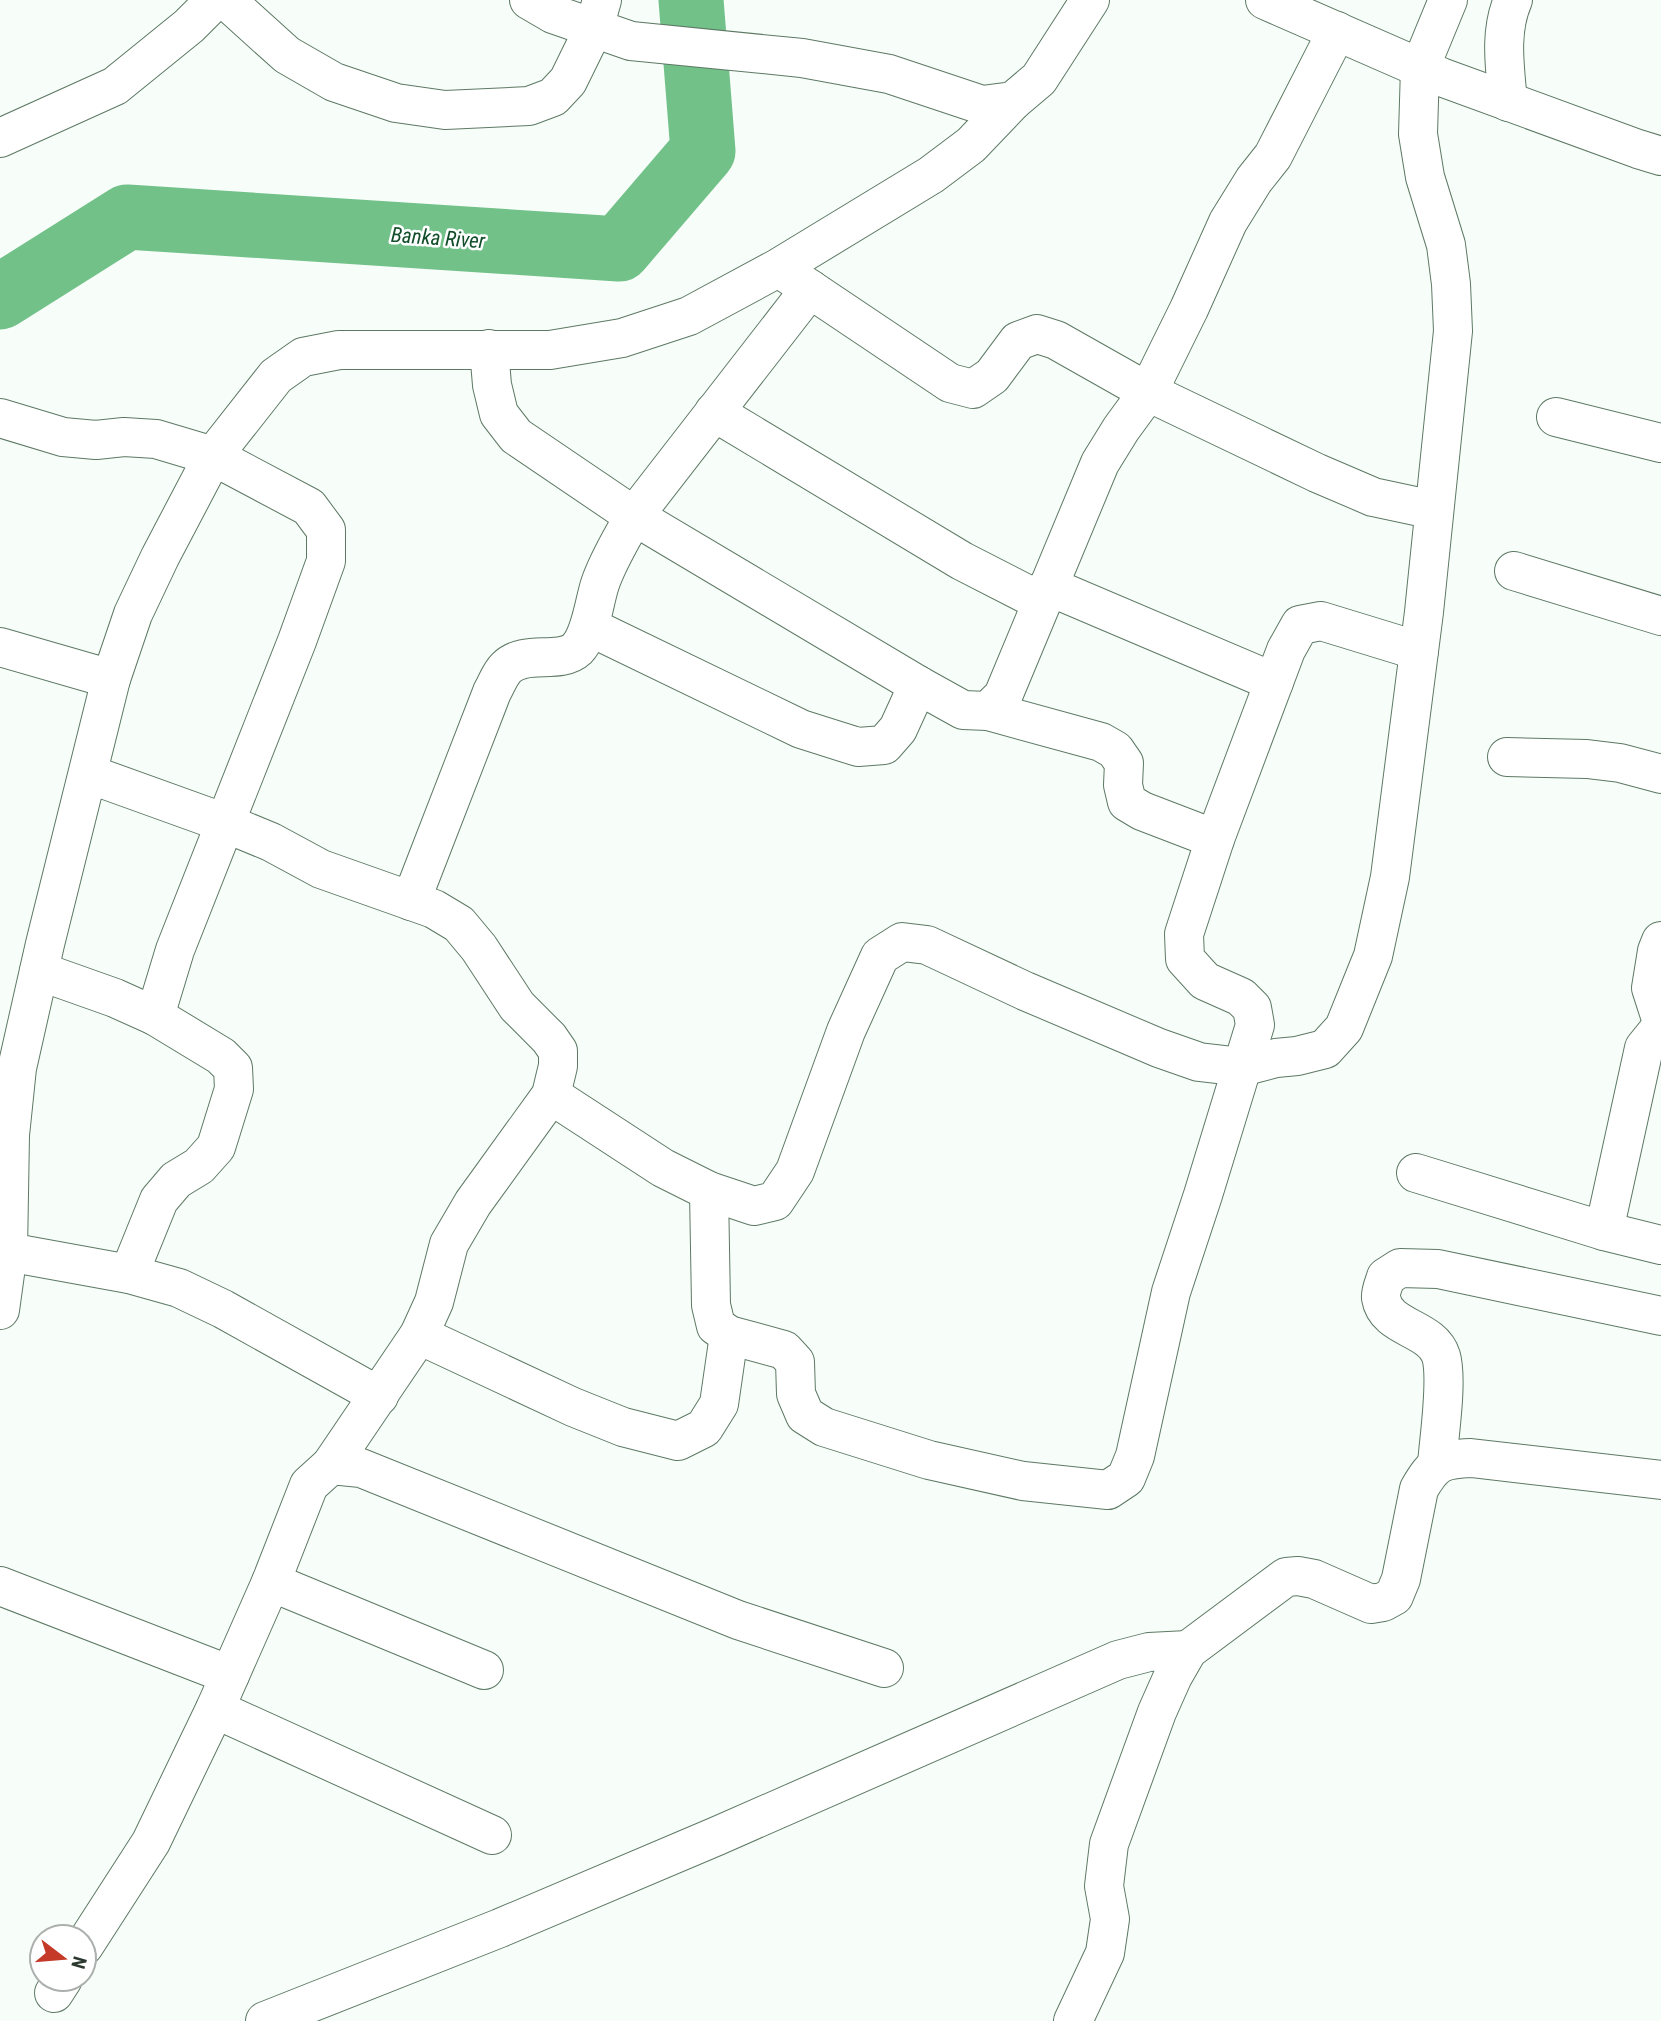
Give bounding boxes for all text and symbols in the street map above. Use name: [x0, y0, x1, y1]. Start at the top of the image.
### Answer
water label: Banka River: [390, 223, 487, 253]
north arrow: [28, 1923, 98, 1993]
text: N: [66, 1954, 92, 1971]

